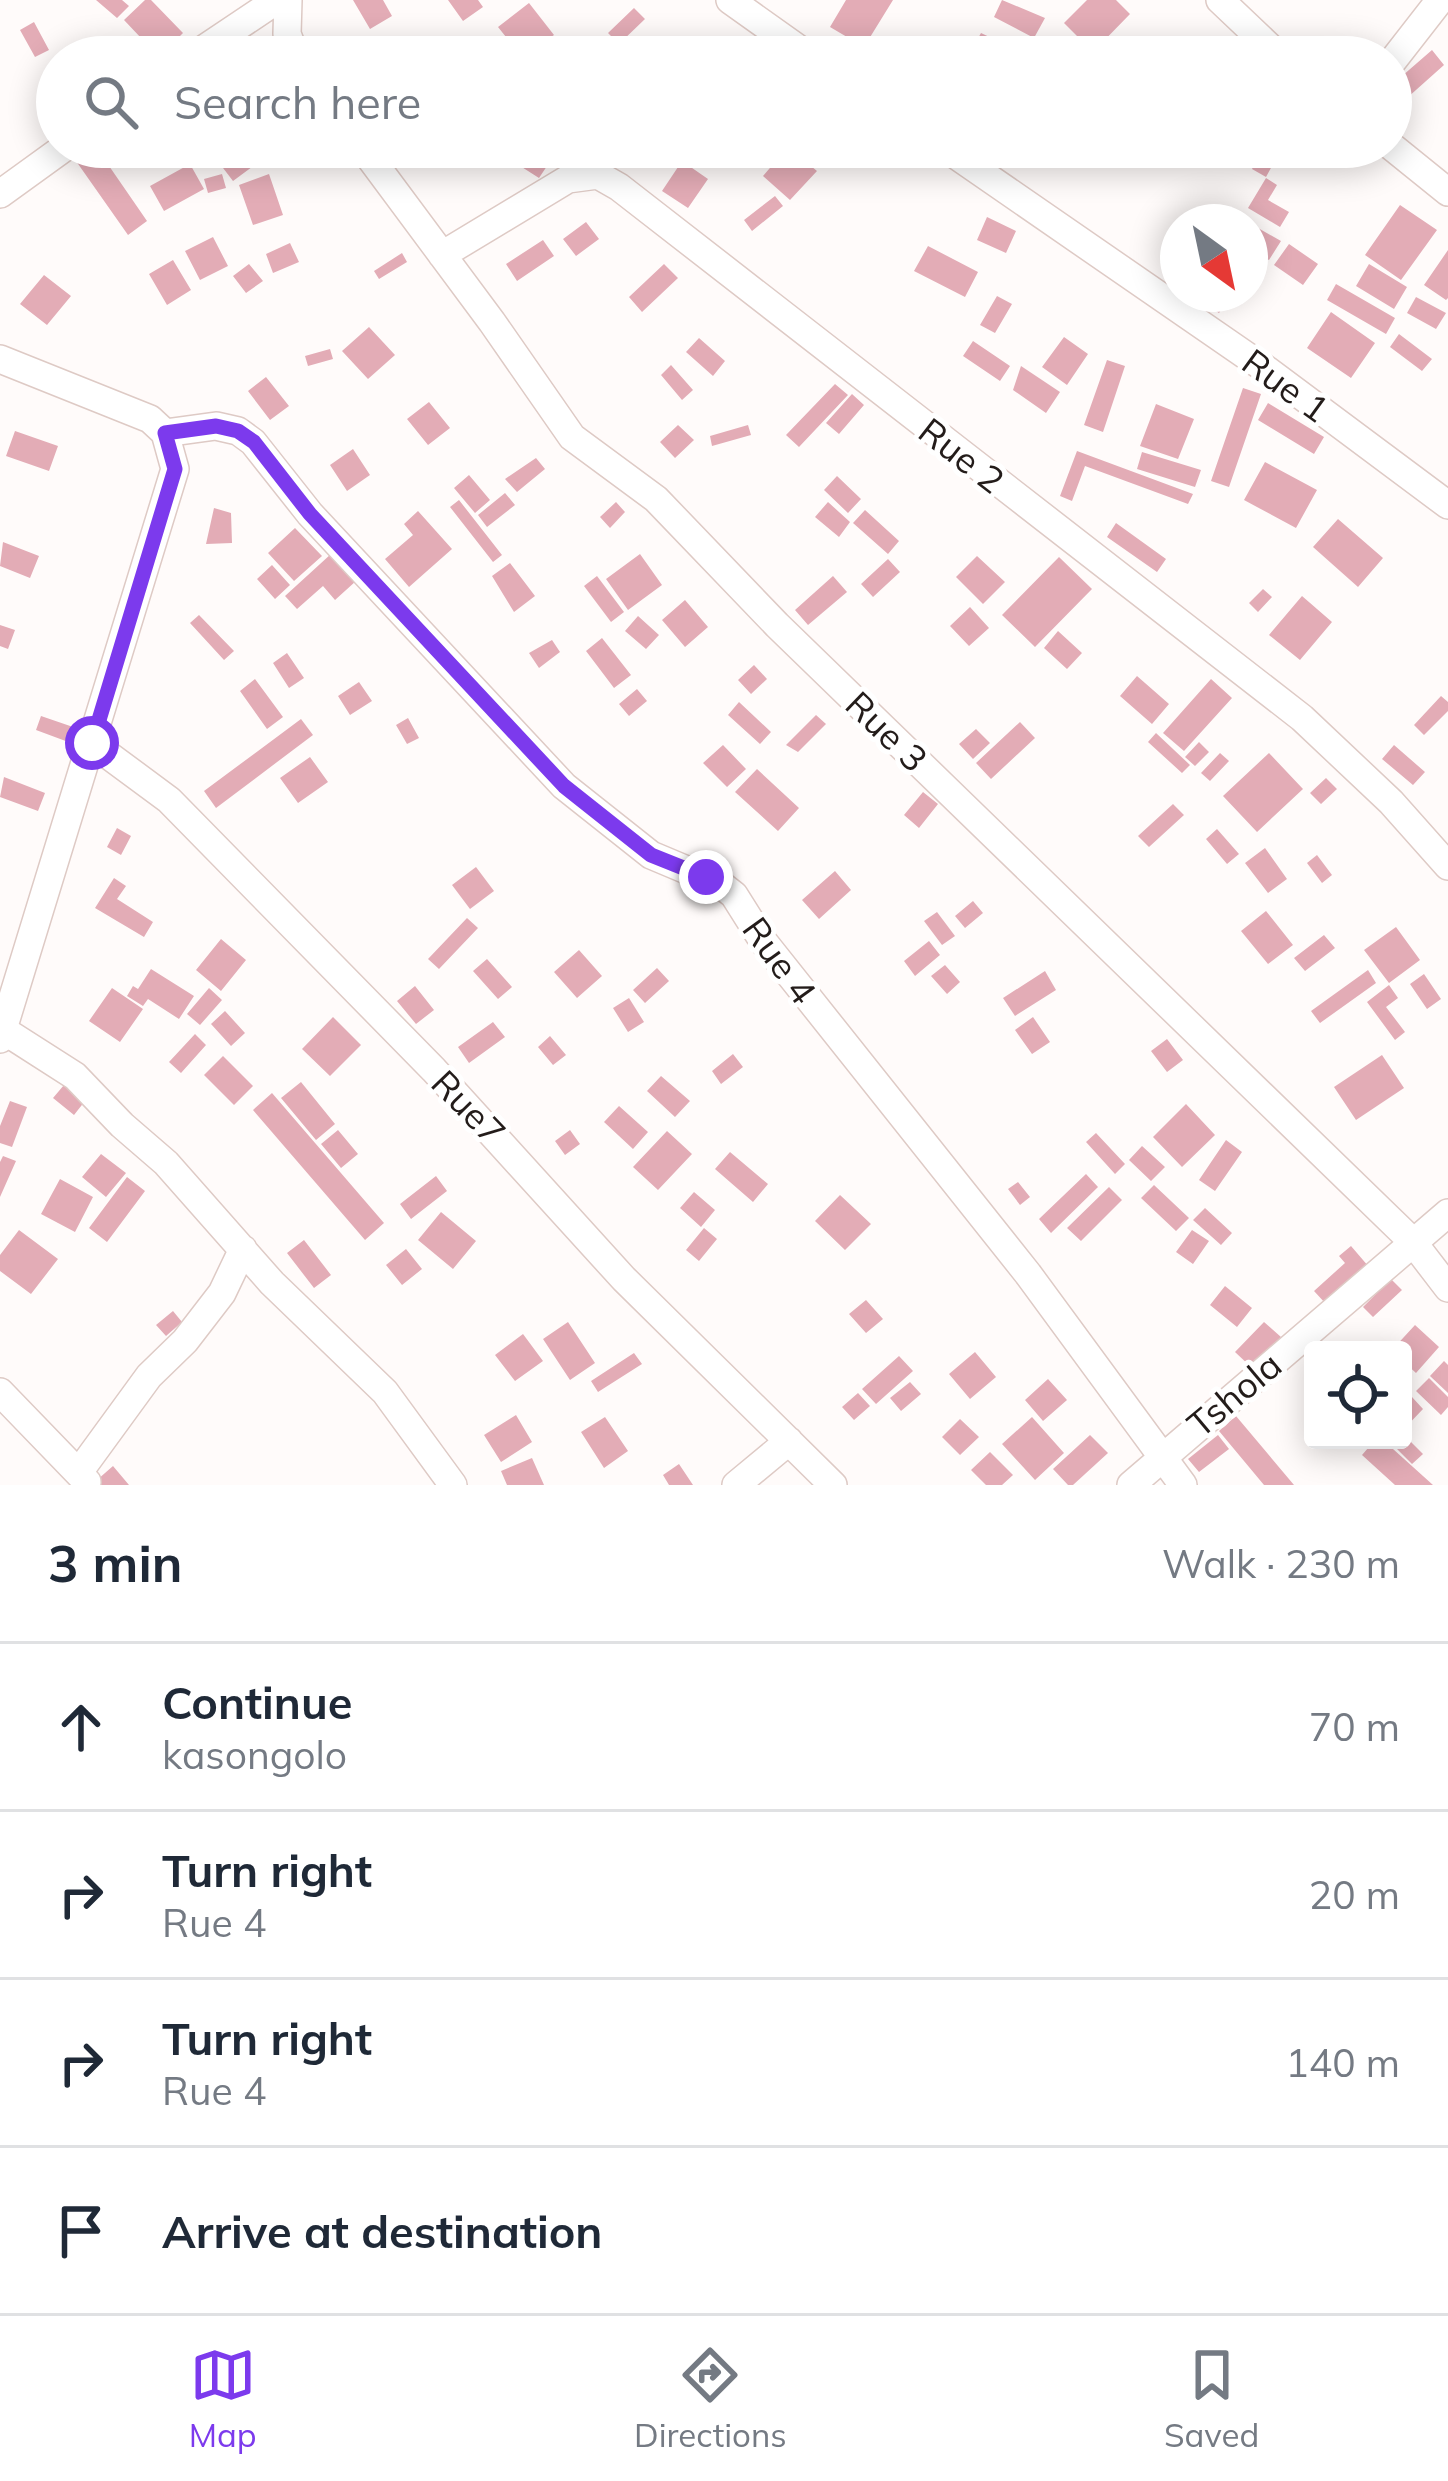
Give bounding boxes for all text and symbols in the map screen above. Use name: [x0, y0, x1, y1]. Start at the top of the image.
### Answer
search box: [36, 36, 1412, 168]
icon: search: [78, 69, 144, 135]
text: Search here: [174, 74, 421, 130]
north arrow: [1160, 204, 1268, 312]
street label: Rue 1: [1234, 339, 1338, 431]
street label: Rue 2: [910, 408, 1014, 502]
street label: Rue 3: [837, 681, 937, 781]
route start: [65, 716, 119, 770]
route end: [679, 850, 733, 904]
street label: Rue 4: [734, 908, 826, 1012]
street label: Rue7: [423, 1060, 515, 1154]
map controls: [1304, 1341, 1412, 1449]
button: locate: [1304, 1341, 1412, 1449]
street label: Tshola: [1178, 1342, 1290, 1446]
text: 3 min: [48, 1531, 183, 1595]
text: Walk · 230 m: [1162, 1539, 1400, 1588]
text: Continue: [162, 1674, 352, 1730]
icon: ahead: [48, 1694, 114, 1760]
text: 70 m: [1309, 1702, 1400, 1751]
text: kasongolo: [162, 1730, 347, 1779]
text: Turn right: [162, 1842, 372, 1898]
icon: right: [48, 1862, 114, 1928]
text: 20 m: [1309, 1870, 1400, 1919]
text: Rue 4: [162, 1898, 266, 1947]
text: Turn right: [162, 2010, 372, 2066]
icon: right: [48, 2030, 114, 2096]
text: 140 m: [1285, 2038, 1400, 2087]
text: Rue 4: [162, 2066, 266, 2115]
icon: arrive: [48, 2198, 114, 2264]
text: Arrive at destination: [162, 2203, 602, 2259]
tab: Map: [189, 2342, 257, 2455]
tab: Directions: [634, 2342, 787, 2455]
tab: Saved: [1164, 2342, 1259, 2455]

